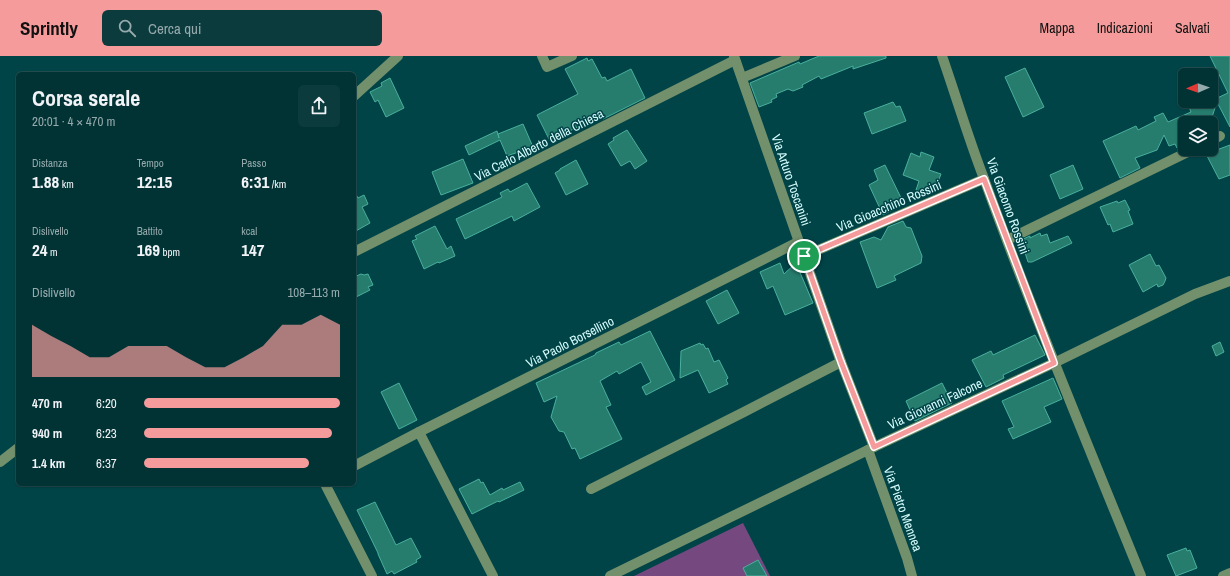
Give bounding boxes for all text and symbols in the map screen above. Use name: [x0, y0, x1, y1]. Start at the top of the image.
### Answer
search box: [102, 10, 382, 46]
text: Sprintly: [20, 15, 78, 41]
icon: search: [116, 17, 138, 39]
text: Cerca qui: [148, 18, 201, 39]
text: Mappa: [1040, 19, 1075, 37]
text: Indicazioni: [1097, 19, 1153, 37]
text: Salvati: [1175, 19, 1210, 37]
north arrow: [1178, 68, 1218, 108]
map controls: [1178, 68, 1218, 156]
text: Corsa serale: [32, 83, 140, 113]
button: share: [298, 85, 340, 127]
street label: Via Carlo Alberto della Chiesa: [472, 105, 606, 185]
text: 20:01 · 4 × 470 m: [32, 113, 115, 130]
button: layers: [1178, 116, 1218, 156]
street label: Via Arturo Toscanini: [767, 132, 815, 228]
text: Distanza: [32, 156, 68, 170]
text: Tempo: [137, 156, 164, 170]
text: Passo: [241, 156, 266, 170]
street label: Via Giacomo Rossini: [983, 156, 1033, 256]
text: 1.88: [32, 170, 59, 193]
text: 12:15: [137, 170, 172, 193]
text: 6:31: [241, 170, 269, 193]
street label: Via Gioacchino Rossini: [834, 176, 944, 236]
text: km: [59, 177, 74, 191]
text: /km: [269, 177, 286, 191]
text: Dislivello: [32, 224, 69, 238]
text: Battito: [137, 224, 163, 238]
text: kcal: [241, 224, 257, 238]
text: 24: [32, 238, 48, 261]
text: 169: [137, 238, 160, 261]
text: 147: [241, 238, 265, 261]
pin: [787, 239, 821, 273]
text: m: [48, 245, 58, 259]
text: bpm: [160, 245, 180, 259]
icon: arrive: [793, 245, 815, 267]
text: Dislivello: [32, 284, 75, 301]
text: 108–113 m: [287, 284, 340, 301]
street label: Via Paolo Borsellino: [523, 313, 617, 371]
street label: Via Giovanni Falcone: [885, 375, 985, 433]
text: 470 m: [32, 395, 62, 412]
text: 6:20: [96, 395, 117, 412]
text: 940 m: [32, 425, 62, 442]
text: 6:23: [96, 425, 117, 442]
text: 1.4 km: [32, 455, 65, 472]
text: 6:37: [96, 455, 117, 472]
street label: Via Pietro Mennea: [880, 464, 926, 554]

